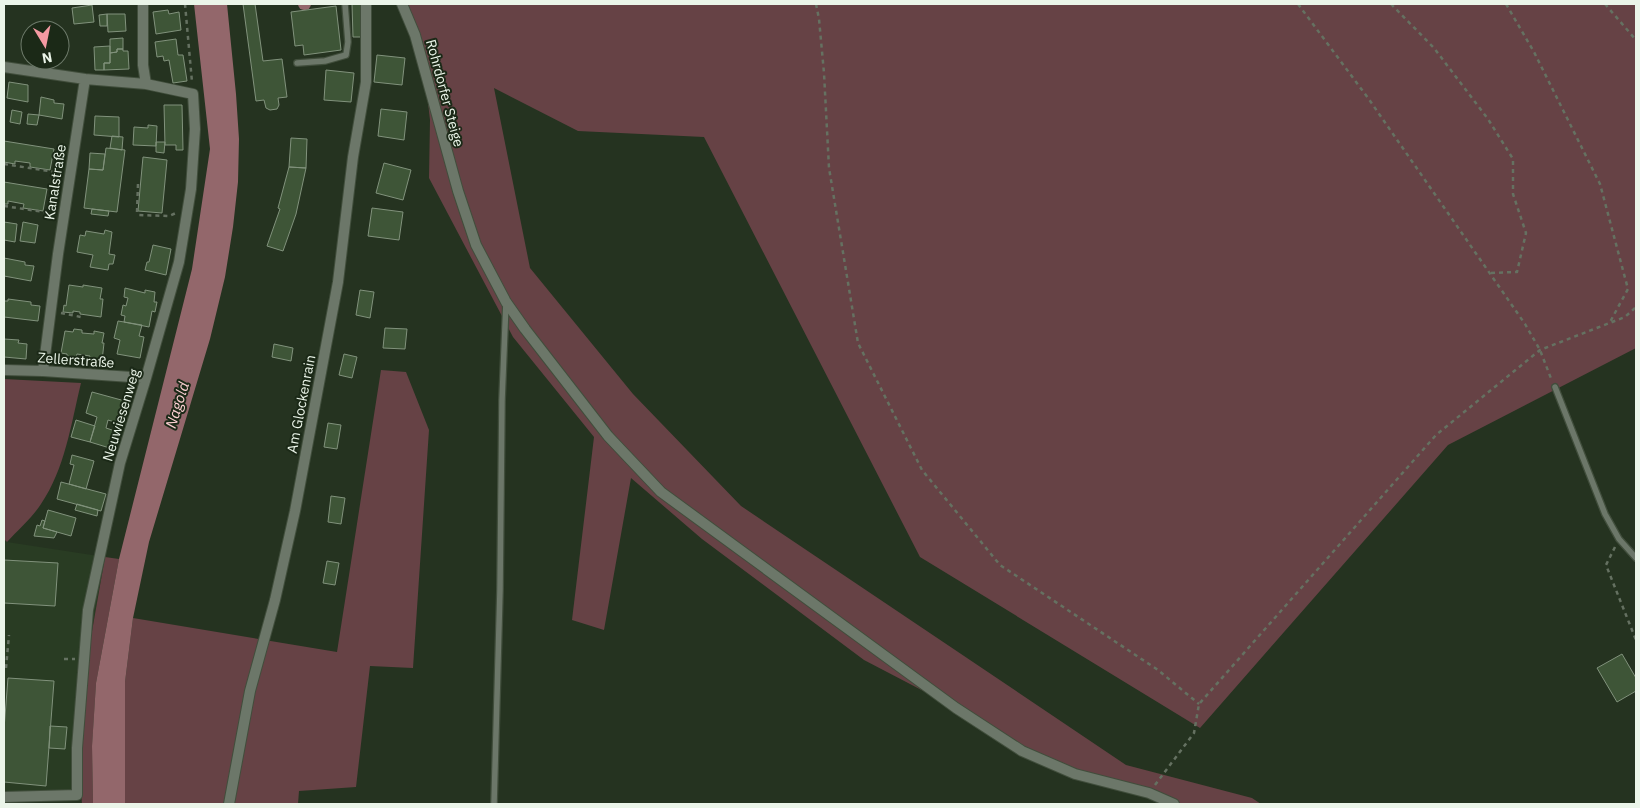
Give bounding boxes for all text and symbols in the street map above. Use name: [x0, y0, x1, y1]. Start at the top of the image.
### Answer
north arrow: [20, 20, 70, 70]
street label: Rohrdorfer Steige: [422, 37, 468, 149]
text: N: [41, 48, 54, 68]
street label: Kanalstraße: [40, 143, 70, 221]
street label: Zellerstraße: [37, 348, 115, 372]
street label: Am Glockenrain: [283, 353, 319, 455]
street label: Neuwiesenweg: [98, 366, 144, 463]
water label: Nagold: [161, 379, 193, 431]

